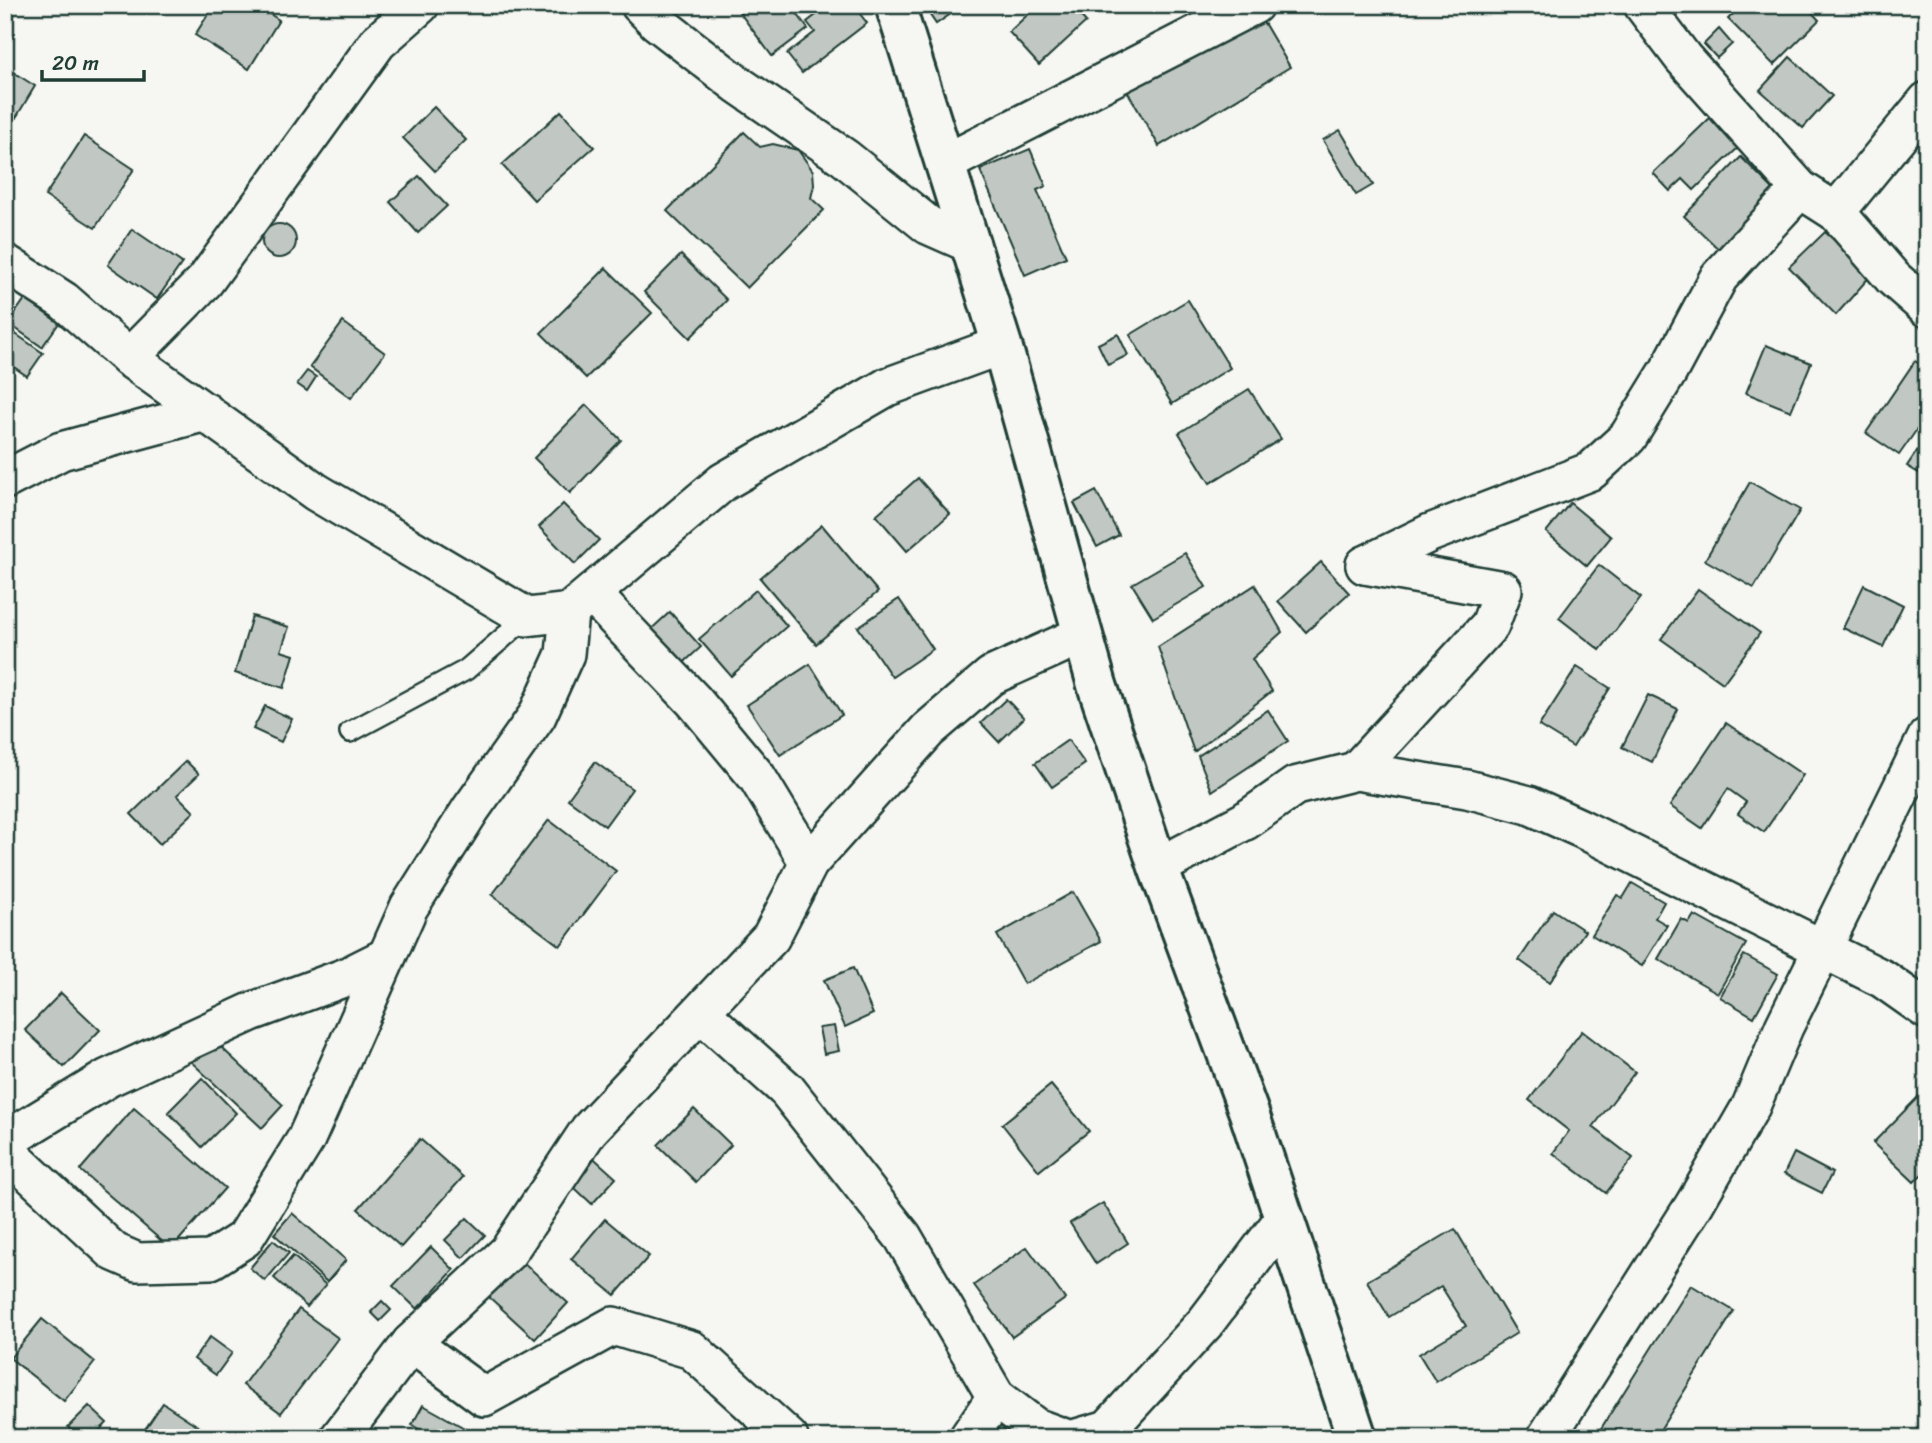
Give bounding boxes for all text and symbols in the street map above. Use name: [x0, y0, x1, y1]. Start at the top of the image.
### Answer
scale bar: [42, 38, 144, 82]
text: 20 m: [52, 44, 99, 82]

